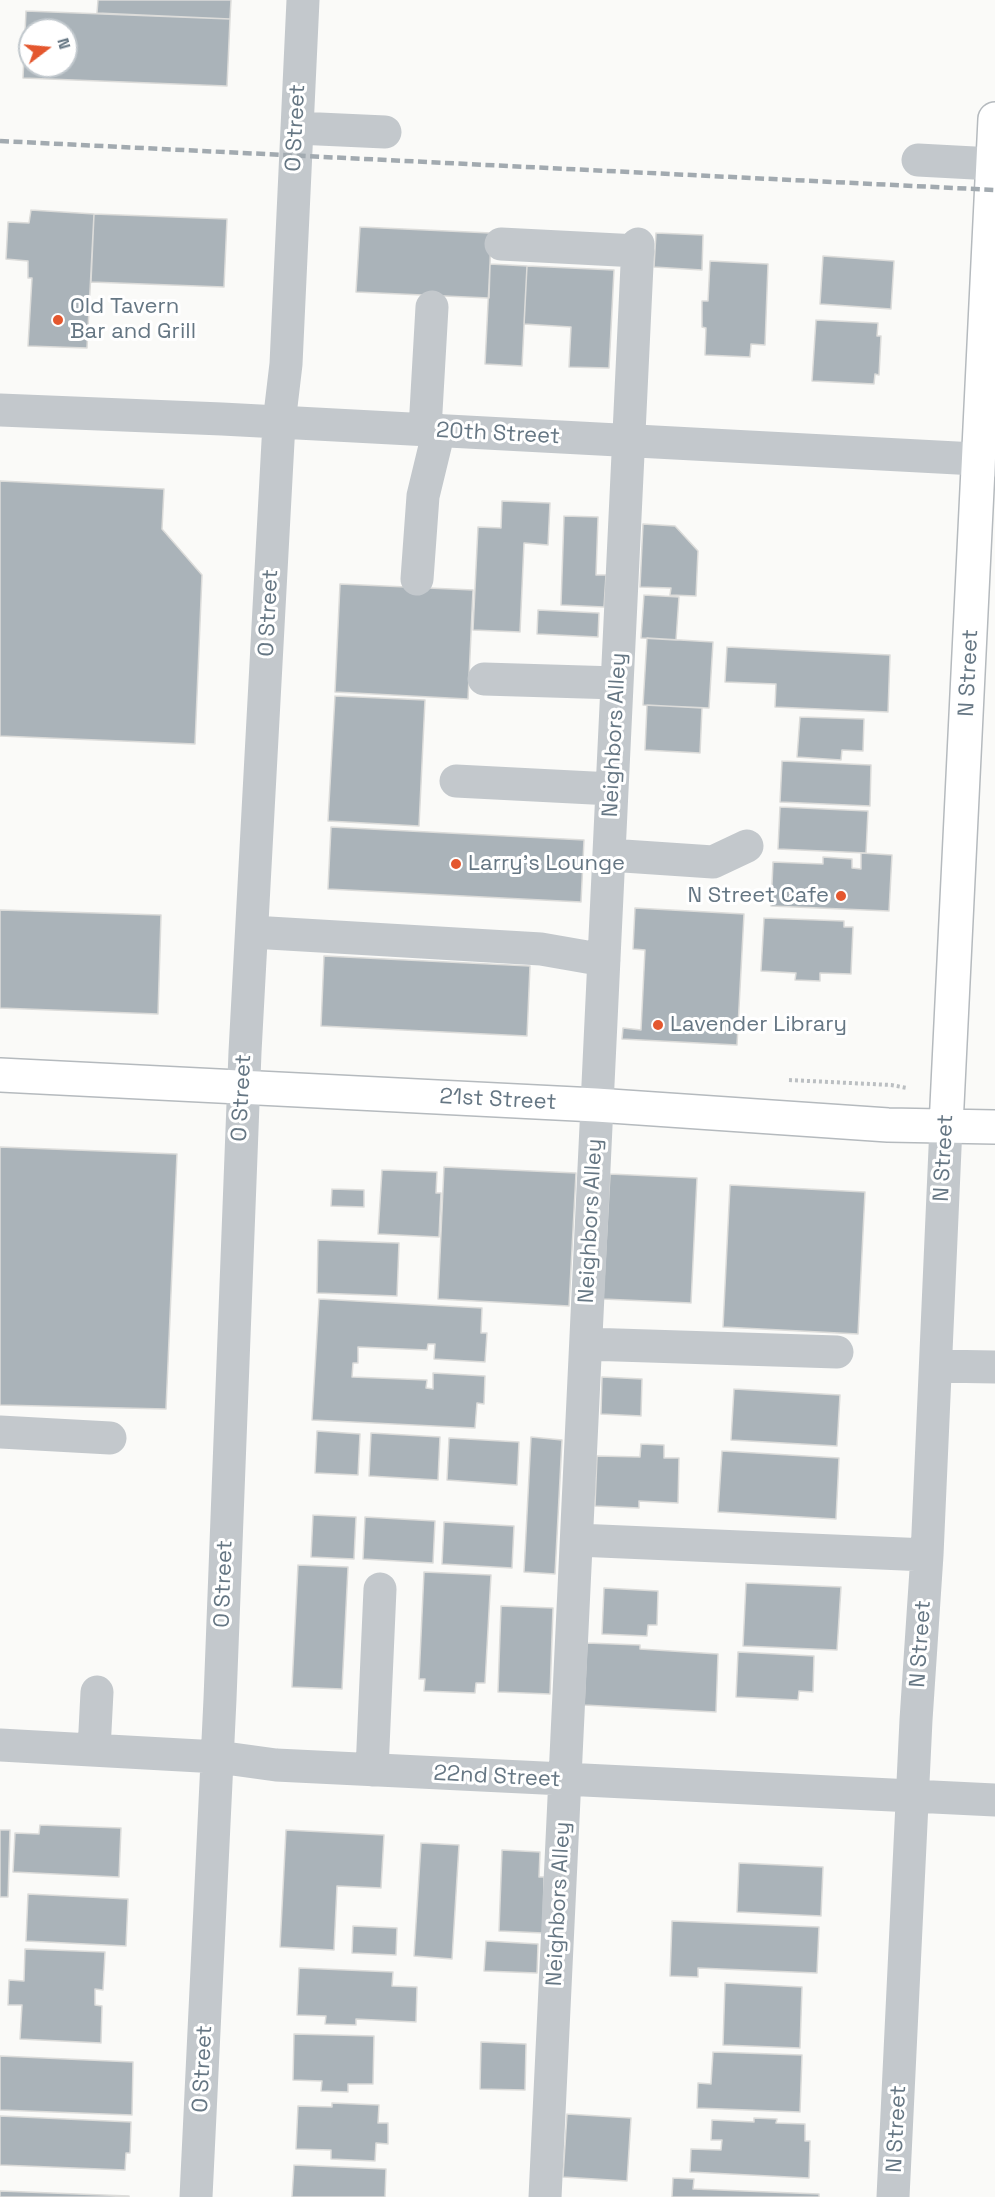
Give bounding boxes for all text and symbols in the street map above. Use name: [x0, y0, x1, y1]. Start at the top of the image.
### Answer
north arrow: [18, 18, 78, 78]
text: N: [52, 35, 75, 51]
street label: O Street: [281, 84, 311, 172]
place label: Old Tavern Bar and Grill: [70, 294, 196, 346]
marker: Old Tavern Bar and Grill: [51, 313, 65, 327]
street label: 20th Street: [435, 418, 561, 450]
street label: O Street: [254, 569, 284, 657]
street label: N Street: [954, 629, 984, 717]
street label: Neighbors Alley: [598, 652, 632, 818]
place label: Larry’s Lounge: [468, 851, 625, 877]
marker: Larry’s Lounge: [449, 857, 463, 871]
place label: N Street Cafe: [688, 883, 829, 909]
marker: N Street Cafe: [834, 889, 848, 903]
place label: Lavender Library: [670, 1012, 847, 1038]
marker: Lavender Library: [651, 1018, 665, 1032]
street label: O Street: [227, 1054, 257, 1142]
street label: 21st Street: [439, 1084, 557, 1116]
street label: N Street: [929, 1114, 959, 1202]
street label: Neighbors Alley: [574, 1138, 608, 1304]
street label: O Street: [209, 1540, 239, 1628]
street label: N Street: [905, 1599, 937, 1689]
street label: 22nd Street: [433, 1760, 561, 1794]
street label: Neighbors Alley: [542, 1821, 576, 1987]
street label: O Street: [188, 2025, 218, 2113]
street label: N Street: [882, 2085, 912, 2173]

